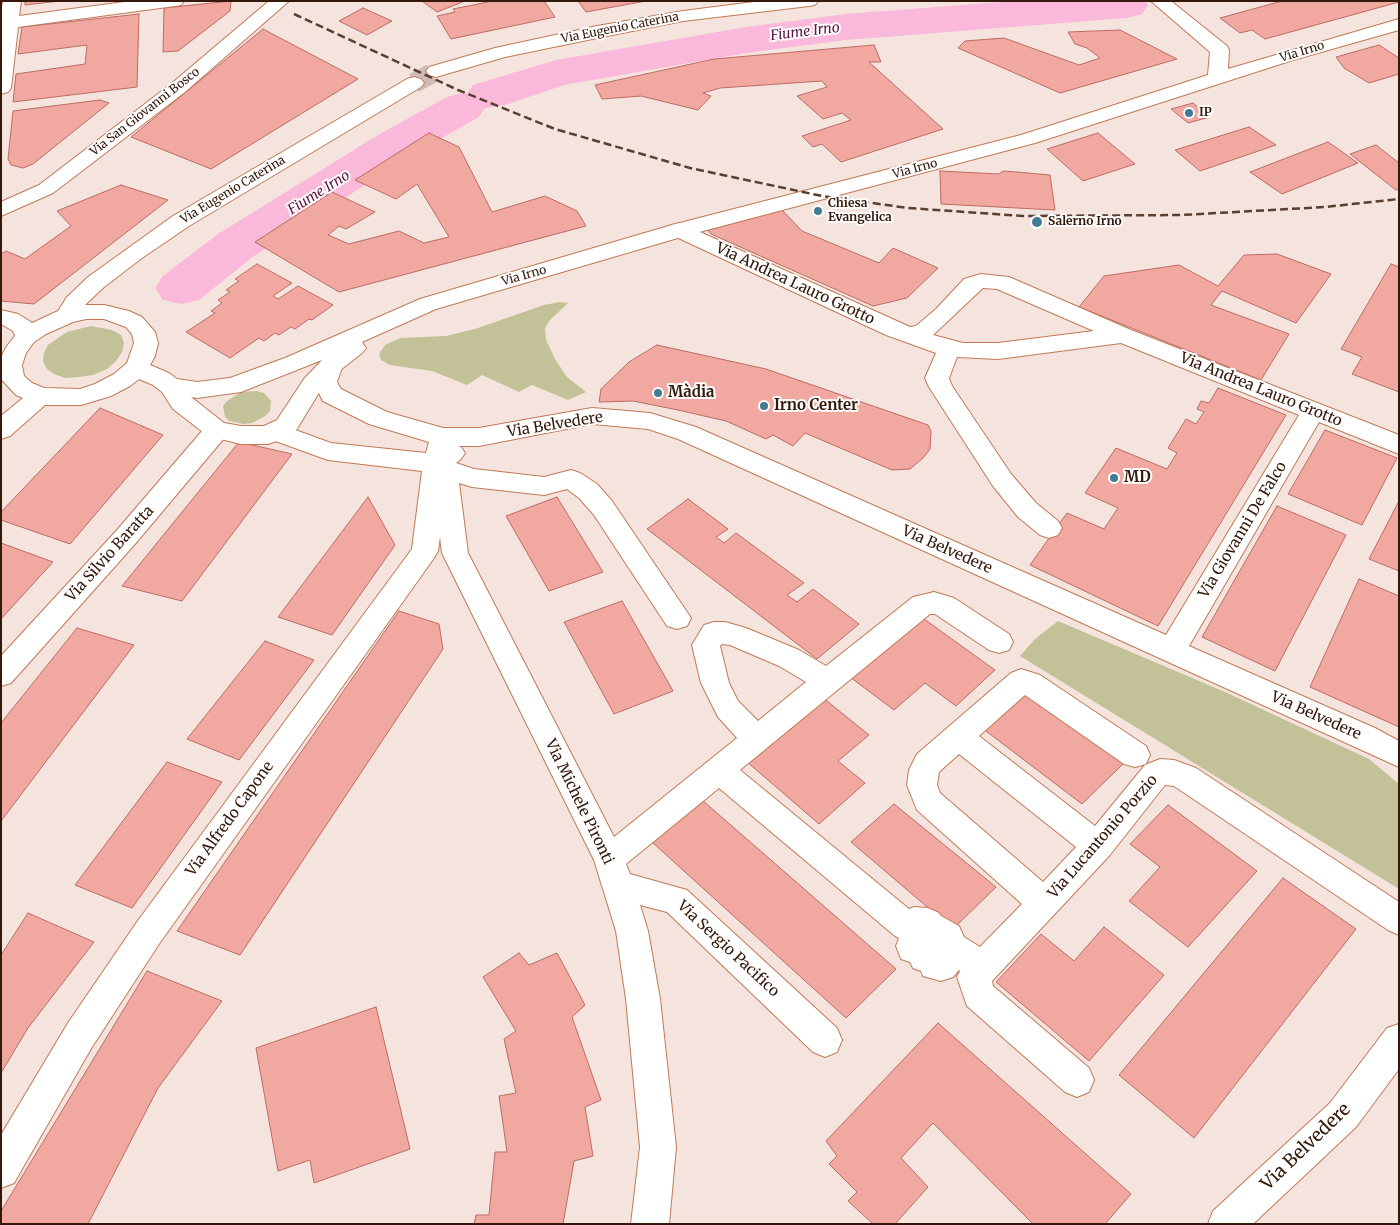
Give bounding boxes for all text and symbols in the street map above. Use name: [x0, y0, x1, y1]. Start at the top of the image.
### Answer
street label: Via Eugenio Caterina: [560, 10, 680, 46]
water label: Fiume Irno: [769, 19, 841, 45]
street label: Via Irno: [1278, 38, 1326, 66]
street label: Via San Giovanni Bosco: [87, 65, 203, 159]
place label: IP: [1199, 106, 1212, 120]
marker: IP: [1183, 107, 1195, 119]
street label: Via Eugenio Caterina: [178, 153, 288, 227]
street label: Via Irno: [891, 156, 939, 182]
water label: Fiume Irno: [285, 167, 353, 219]
place label: Chiesa Evangelica: [828, 197, 892, 225]
marker: Chiesa Evangelica: [812, 205, 824, 217]
marker: Salerno Irno: [1030, 215, 1044, 229]
place label: Salerno Irno: [1048, 215, 1122, 229]
street label: Via Andrea Lauro Grotto: [713, 239, 877, 329]
street label: Via Irno: [500, 263, 548, 289]
street label: Via Andrea Lauro Grotto: [1177, 349, 1345, 431]
place label: Màdia: [668, 384, 714, 402]
marker: Màdia: [652, 387, 664, 399]
place label: Irno Center: [774, 397, 858, 415]
marker: Irno Center: [758, 400, 770, 412]
street label: Via Belvedere: [506, 409, 604, 441]
street label: Via Giovanni De Falco: [1195, 459, 1291, 601]
place label: MD: [1124, 469, 1151, 487]
marker: MD: [1108, 472, 1120, 484]
street label: Via Silvio Baratta: [62, 502, 158, 606]
street label: Via Belvedere: [899, 522, 995, 578]
street label: Via Belvedere: [1268, 688, 1364, 744]
street label: Via Michele Pironti: [541, 736, 617, 868]
street label: Via Alfredo Capone: [182, 758, 278, 880]
street label: Via Lucantonio Porzio: [1044, 772, 1162, 902]
street label: Via Sergio Pacifico: [673, 897, 783, 1001]
street label: Via Belvedere: [1257, 1099, 1355, 1195]

